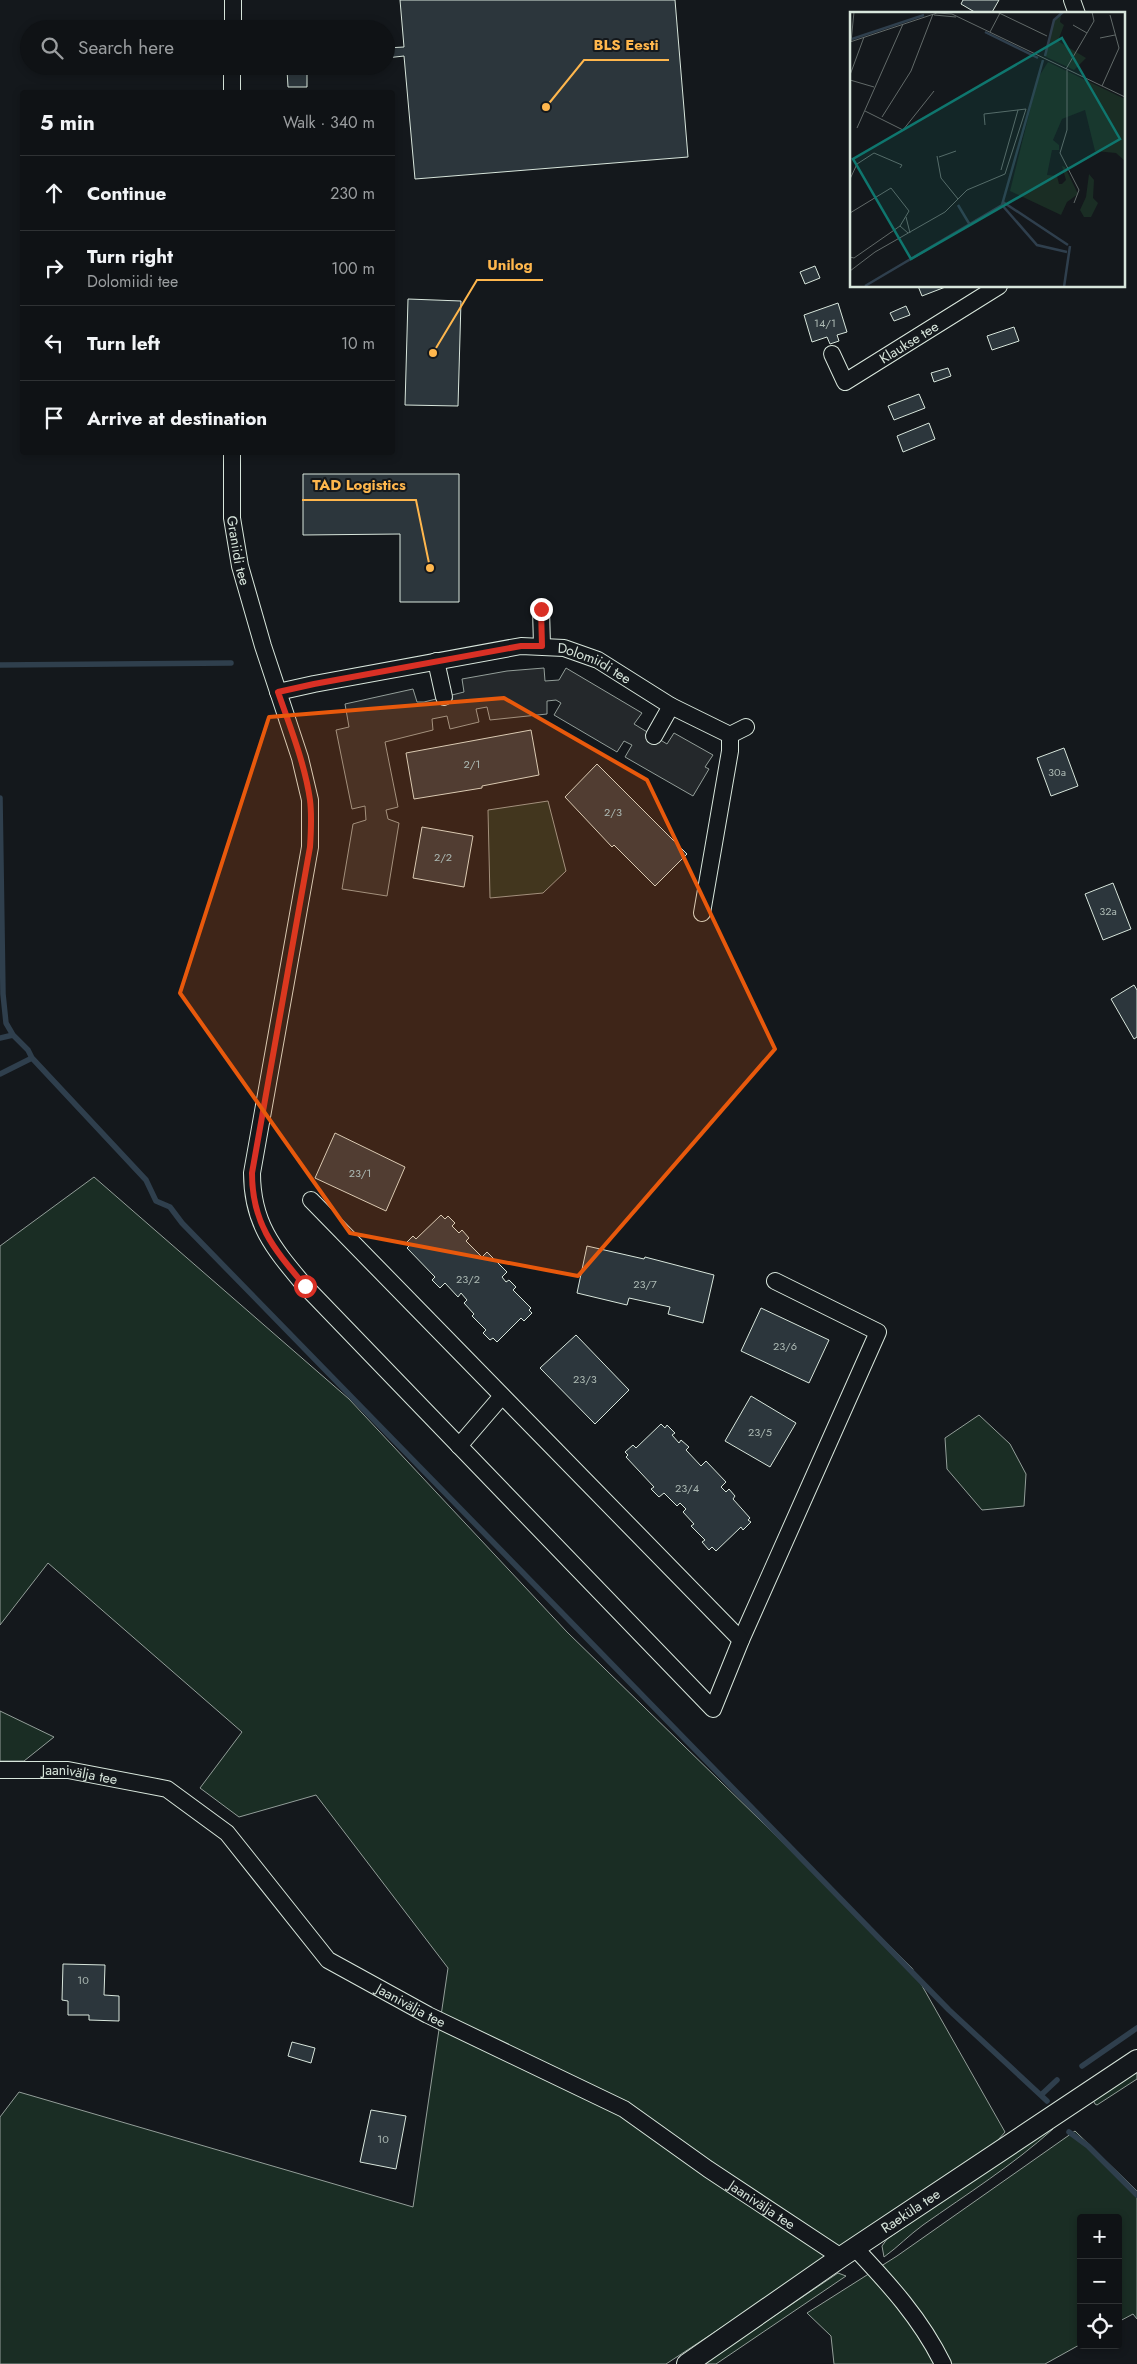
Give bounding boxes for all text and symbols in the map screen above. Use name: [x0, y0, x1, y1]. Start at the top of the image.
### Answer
inset map: [850, 12, 1124, 288]
search box: [20, 20, 395, 75]
callout: BLS Eesti: [584, 30, 669, 60]
icon: search: [38, 34, 66, 62]
text: Search here: [78, 34, 174, 61]
text: BLS Eesti: [593, 34, 659, 56]
text: 5 min: [40, 108, 95, 138]
text: Walk · 340 m: [283, 111, 375, 134]
icon: ahead: [40, 179, 68, 207]
text: Continue: [87, 180, 166, 207]
text: 230 m: [330, 182, 375, 205]
text: Turn right: [87, 243, 173, 270]
callout: Unilog: [477, 250, 543, 280]
icon: right: [40, 254, 68, 282]
text: Unilog: [487, 254, 533, 276]
text: 100 m: [331, 257, 375, 280]
text: Dolomiidi tee: [87, 270, 178, 293]
house number: 14/1: [814, 315, 836, 331]
street label: Klaukse tee: [875, 316, 942, 368]
icon: left: [40, 329, 68, 357]
text: Turn left: [87, 330, 160, 357]
text: 10 m: [341, 332, 375, 355]
icon: arrive: [40, 404, 68, 432]
text: Arrive at destination: [87, 405, 267, 432]
callout: TAD Logistics: [302, 470, 416, 500]
text: TAD Logistics: [312, 474, 406, 496]
street label: Graniidi tee: [222, 514, 255, 588]
route end: [530, 598, 553, 621]
street label: Dolomiidi tee: [557, 638, 635, 688]
house number: 2/1: [464, 756, 480, 772]
house number: 30a: [1048, 764, 1066, 780]
house number: 2/3: [604, 804, 622, 820]
house number: 2/2: [434, 849, 452, 865]
house number: 32a: [1099, 903, 1117, 919]
house number: 23/1: [349, 1165, 371, 1181]
house number: 23/2: [456, 1271, 480, 1287]
route start: [294, 1275, 317, 1298]
house number: 23/7: [633, 1276, 657, 1292]
house number: 23/6: [773, 1338, 797, 1354]
house number: 23/3: [573, 1371, 597, 1387]
house number: 23/5: [748, 1424, 772, 1440]
house number: 23/4: [675, 1480, 700, 1496]
street label: Jaanivälja tee: [40, 1760, 119, 1789]
house number: 10: [77, 1972, 89, 1988]
street label: Jaanivälja tee: [371, 1977, 449, 2032]
house number: 10: [377, 2131, 389, 2147]
street label: Jaanivälja tee: [723, 2174, 799, 2234]
street label: Raeküla tee: [877, 2184, 944, 2238]
map controls: [1077, 2214, 1122, 2349]
button: +: [1077, 2214, 1122, 2259]
button: −: [1077, 2259, 1122, 2304]
button: locate: [1077, 2304, 1122, 2349]

